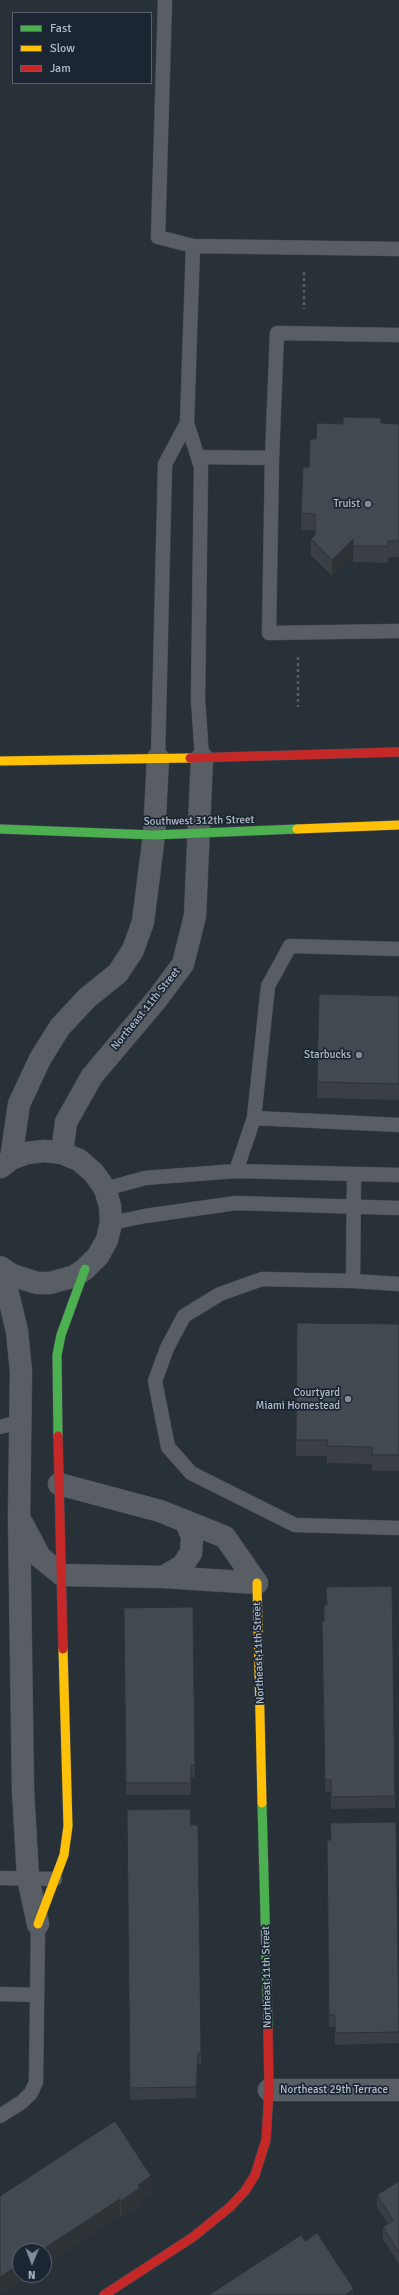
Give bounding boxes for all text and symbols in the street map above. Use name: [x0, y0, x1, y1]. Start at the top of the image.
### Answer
legend: [12, 12, 152, 84]
text: Fast: [50, 21, 71, 36]
text: Slow: [50, 41, 75, 56]
text: Jam: [50, 61, 71, 76]
place label: Truist: [333, 497, 360, 511]
marker: Truist: [363, 499, 373, 509]
street label: Southwest 312th Street: [144, 813, 254, 829]
street label: Northeast 11th Street: [109, 965, 183, 1053]
place label: Starbucks: [304, 1048, 351, 1062]
marker: Starbucks: [354, 1050, 364, 1060]
place label: Courtyard Miami Homestead: [256, 1386, 340, 1412]
marker: Courtyard Miami Homestead: [343, 1394, 353, 1404]
street label: Northeast 11th Street: [251, 1602, 267, 1704]
street label: Northeast 11th Street: [260, 1926, 274, 2028]
street label: Northeast 29th Terrace: [280, 2083, 388, 2097]
north arrow: [12, 2243, 52, 2283]
text: N: [28, 2268, 36, 2281]

